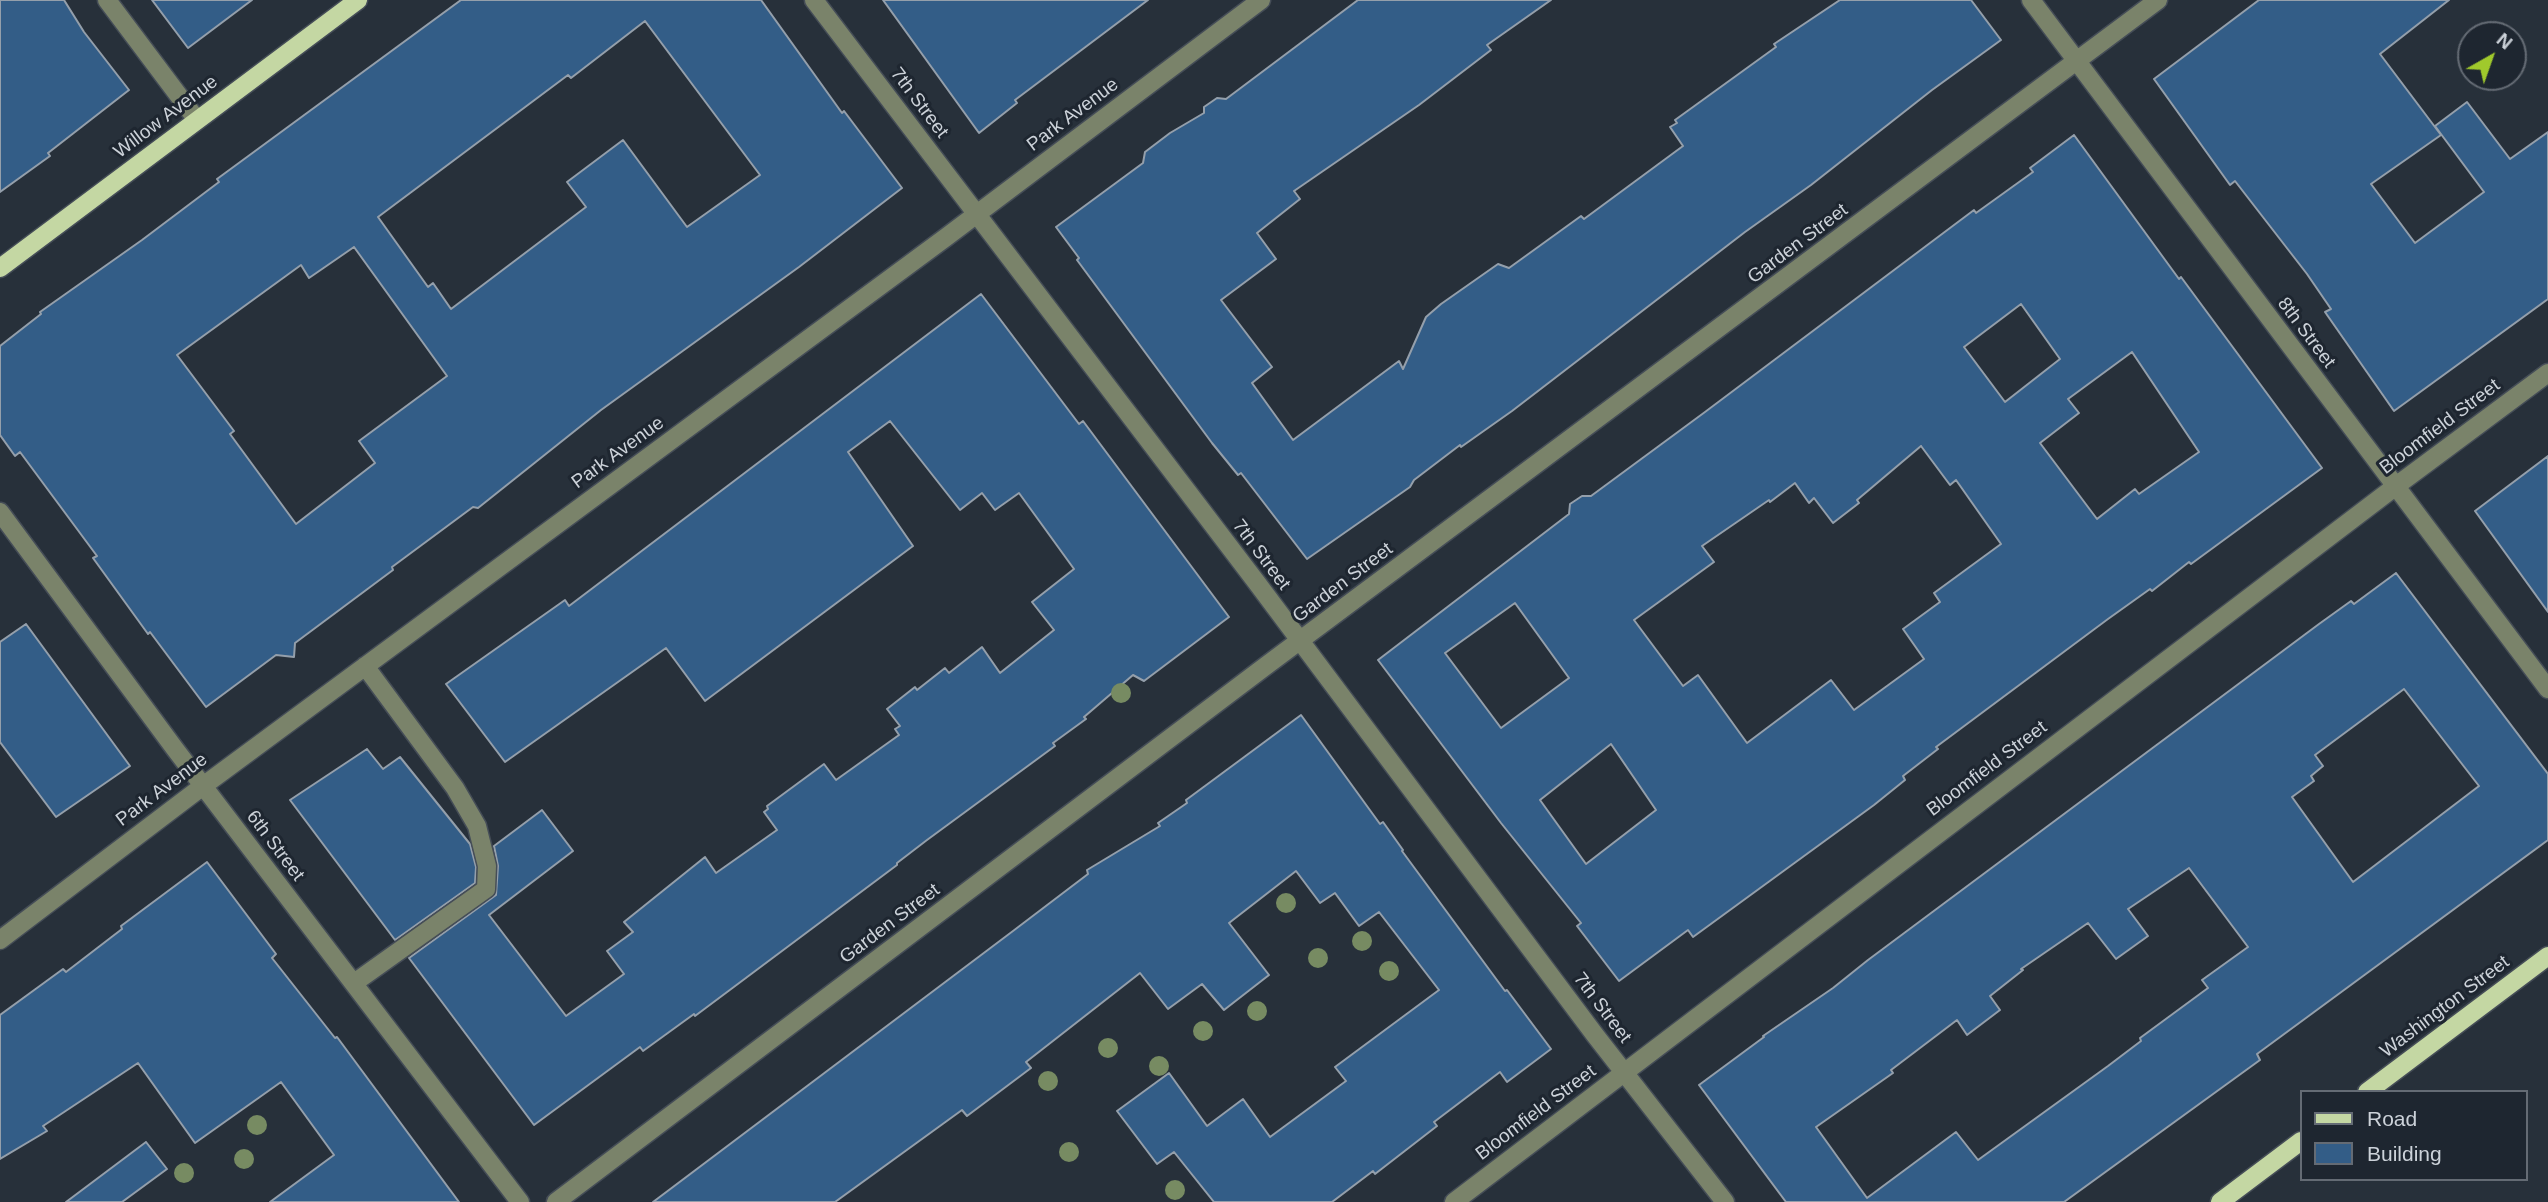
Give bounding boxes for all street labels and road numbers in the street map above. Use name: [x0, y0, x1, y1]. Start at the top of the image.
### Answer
street label: 7th Street: [885, 63, 953, 143]
street label: Willow Avenue: [110, 71, 222, 163]
street label: Park Avenue: [1023, 73, 1123, 157]
street label: Garden Street: [1743, 199, 1853, 289]
street label: 8th Street: [2272, 293, 2340, 373]
street label: Bloomfield Street: [2375, 374, 2505, 480]
street label: Park Avenue: [567, 412, 669, 494]
street label: 7th Street: [1227, 515, 1295, 595]
street label: Garden Street: [1288, 538, 1398, 628]
street label: Bloomfield Street: [1922, 716, 2052, 822]
street label: Park Avenue: [112, 748, 212, 832]
street label: 6th Street: [241, 806, 309, 886]
street label: Garden Street: [835, 879, 945, 969]
street label: Washington Street: [2376, 951, 2514, 1063]
street label: 7th Street: [1568, 968, 1636, 1048]
street label: Bloomfield Street: [1471, 1060, 1601, 1166]

